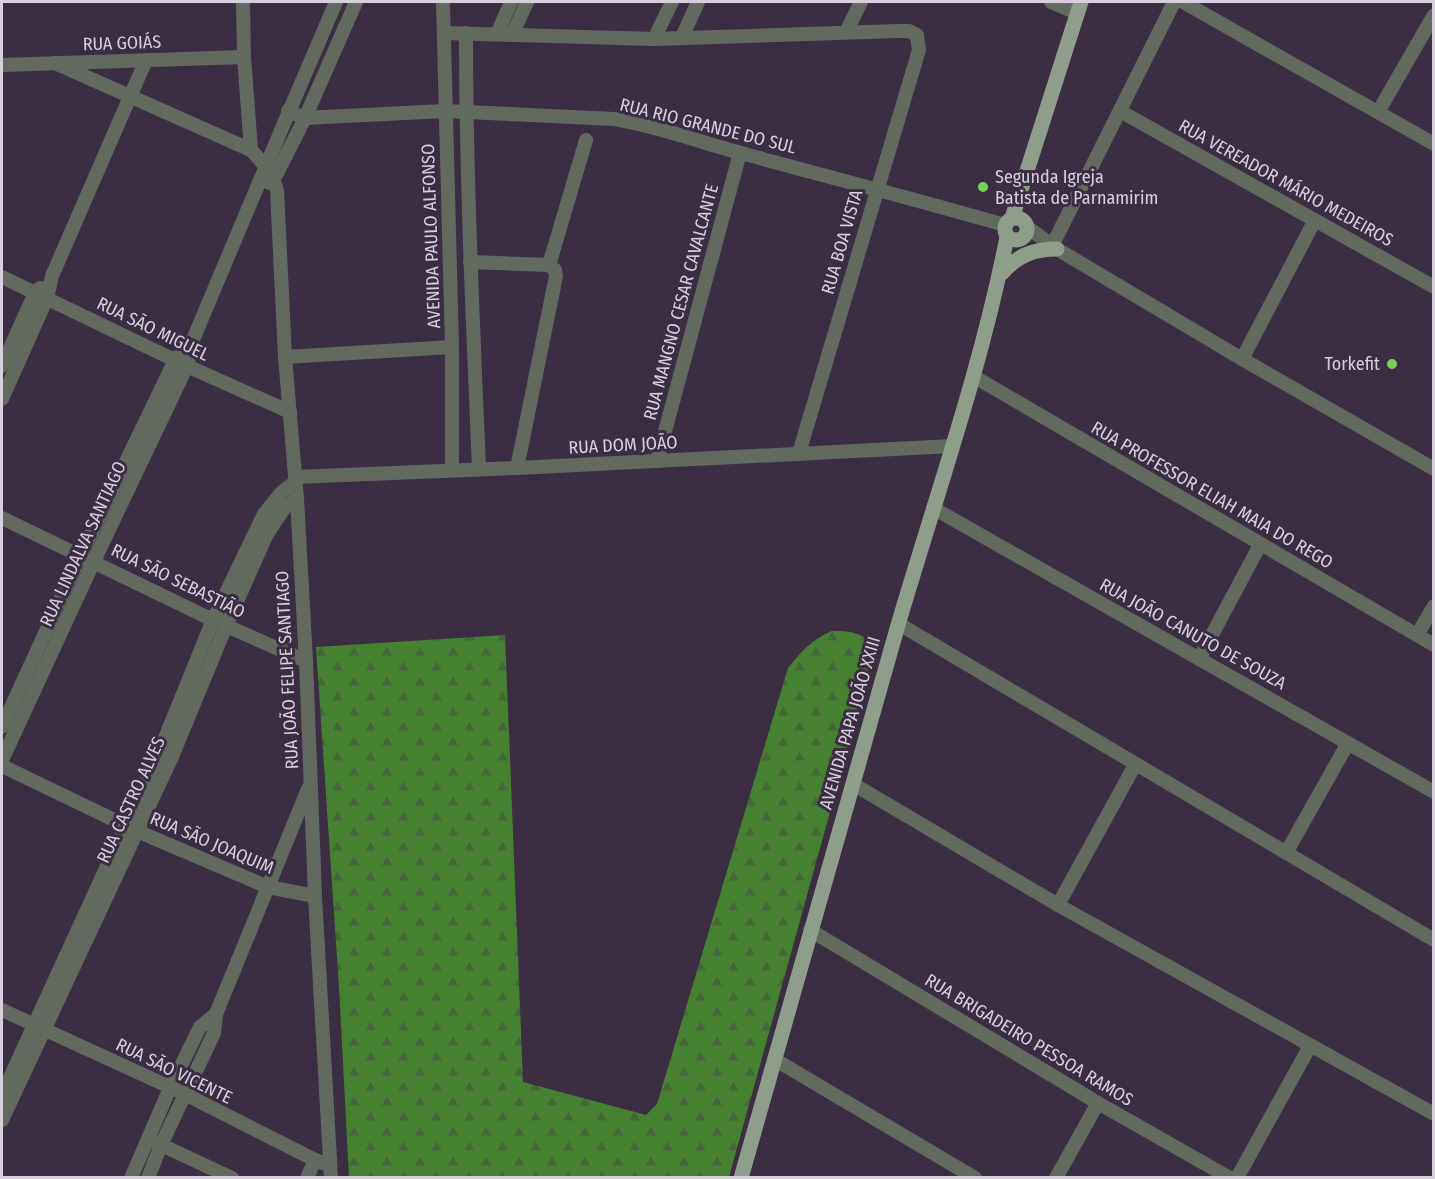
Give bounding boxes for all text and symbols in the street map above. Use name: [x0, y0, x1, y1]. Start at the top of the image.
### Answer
street label: RUA GOIÁS: [82, 30, 162, 55]
street label: RUA RIO GRANDE DO SUL: [618, 93, 798, 159]
street label: RUA VEREADOR MÁRIO MEDEIROS: [1175, 114, 1398, 251]
street label: AVENIDA PAULO ALFONSO: [417, 143, 445, 329]
place label: Segunda Igreja Batista de Parnamirim: [995, 166, 1158, 209]
marker: Segunda Igreja Batista de Parnamirim: [976, 180, 990, 194]
street label: RUA MANGNO CESAR CAVALCANTE: [639, 181, 723, 423]
street label: RUA BOA VISTA: [817, 187, 868, 297]
street label: RUA SÃO MIGUEL: [93, 292, 213, 366]
place label: Torkefit: [1324, 353, 1380, 375]
marker: Torkefit: [1385, 357, 1399, 371]
street label: RUA PROFESSOR ELIAH MAIA DO REGO: [1087, 417, 1337, 573]
street label: RUA DOM JOÃO: [568, 431, 678, 459]
street label: RUA LINDALVA SANTIAGO: [35, 458, 131, 630]
street label: RUA SÃO SEBASTIÃO: [107, 539, 249, 623]
street label: RUA JOÃO FELIPE SANTIAGO: [271, 570, 303, 770]
street label: RUA JOÃO CANUTO DE SOUZA: [1096, 574, 1291, 695]
street label: AVENIDA PAPA JOÃO XXIII: [815, 634, 885, 812]
street label: RUA CASTRO ALVES: [92, 733, 170, 867]
street label: RUA SÃO JOAQUIM: [147, 807, 277, 879]
street label: RUA BRIGADEIRO PESSOA RAMOS: [921, 969, 1137, 1111]
street label: RUA SÃO VICENTE: [112, 1033, 236, 1109]

